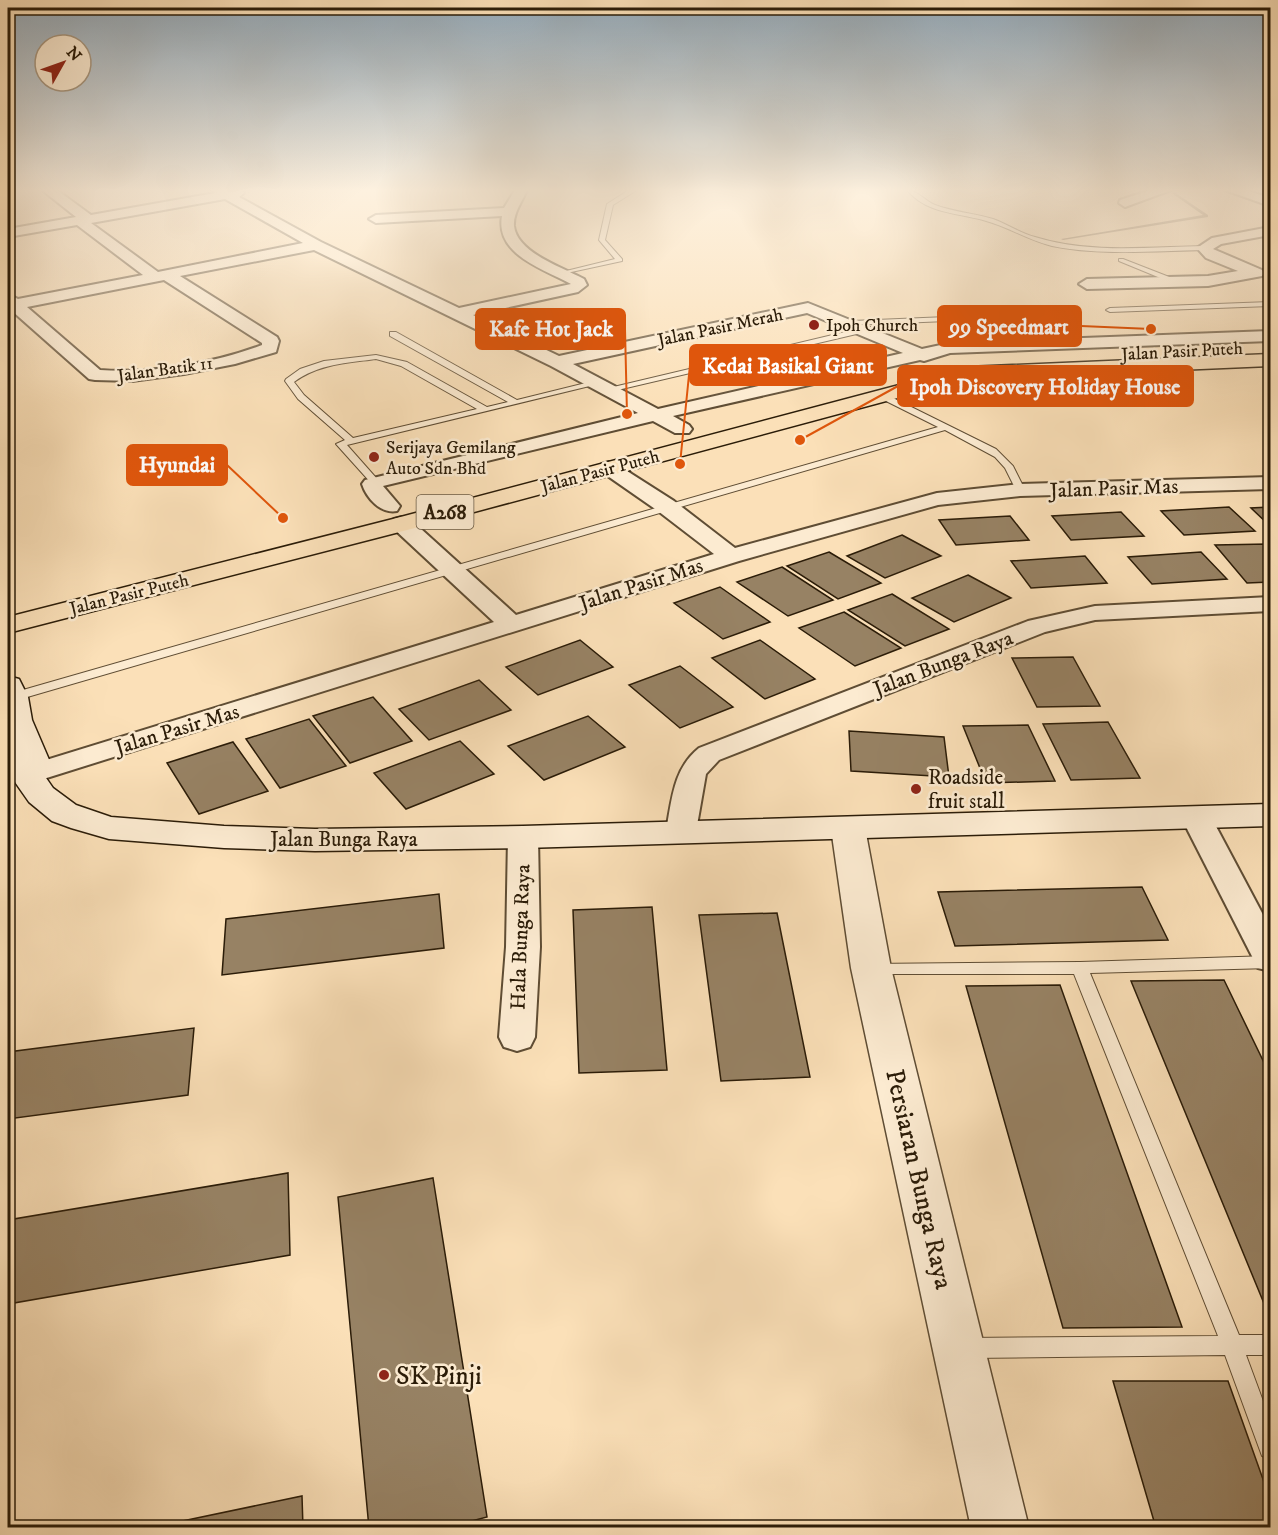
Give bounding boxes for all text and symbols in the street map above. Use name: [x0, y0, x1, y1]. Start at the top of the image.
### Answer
north arrow: [33, 33, 93, 93]
text: N: [62, 43, 86, 65]
street label: Jalan Pasir Merah: [654, 304, 785, 352]
callout: 99 Speedmart: [938, 306, 1081, 346]
callout: Kafe Hot Jack: [476, 309, 625, 349]
text: 99 Speedmart: [947, 314, 1069, 341]
place label: Ipoh Church: [826, 315, 919, 337]
text: Kafe Hot Jack: [489, 316, 614, 343]
marker: Ipoh Church: [807, 318, 821, 332]
street label: Jalan Pasir Puteh: [1119, 338, 1244, 366]
callout: Kedai Basikal Giant: [690, 345, 886, 385]
street label: Jalan Batik 11: [114, 352, 214, 388]
text: Kedai Basikal Giant: [702, 353, 874, 380]
callout: Ipoh Discovery Holiday House: [898, 366, 1193, 406]
text: Ipoh Discovery Holiday House: [910, 374, 1180, 401]
place label: Serijaya Gemilang Auto Sdn Bhd: [386, 437, 516, 480]
callout: Hyundai: [127, 445, 227, 485]
street label: Jalan Pasir Puteh: [537, 445, 663, 499]
marker: Serijaya Gemilang Auto Sdn Bhd: [367, 450, 381, 464]
text: Hyundai: [139, 452, 216, 479]
street label: Jalan Pasir Mas: [1047, 474, 1179, 504]
road number: A268: [416, 495, 474, 529]
street label: Jalan Pasir Mas: [574, 553, 706, 618]
street label: Jalan Pasir Puteh: [66, 569, 192, 621]
street label: Jalan Bunga Raya: [868, 625, 1017, 703]
street label: Jalan Pasir Mas: [110, 699, 243, 762]
place label: Roadside fruit stall: [928, 765, 1005, 815]
marker: Roadside fruit stall: [909, 782, 923, 796]
street label: Jalan Bunga Raya: [268, 827, 418, 853]
street label: Hala Bunga Raya: [505, 864, 537, 1010]
street label: Persiaran Bunga Raya: [877, 1066, 960, 1293]
place label: SK Pinji: [396, 1360, 482, 1393]
marker: SK Pinji: [377, 1368, 391, 1382]

